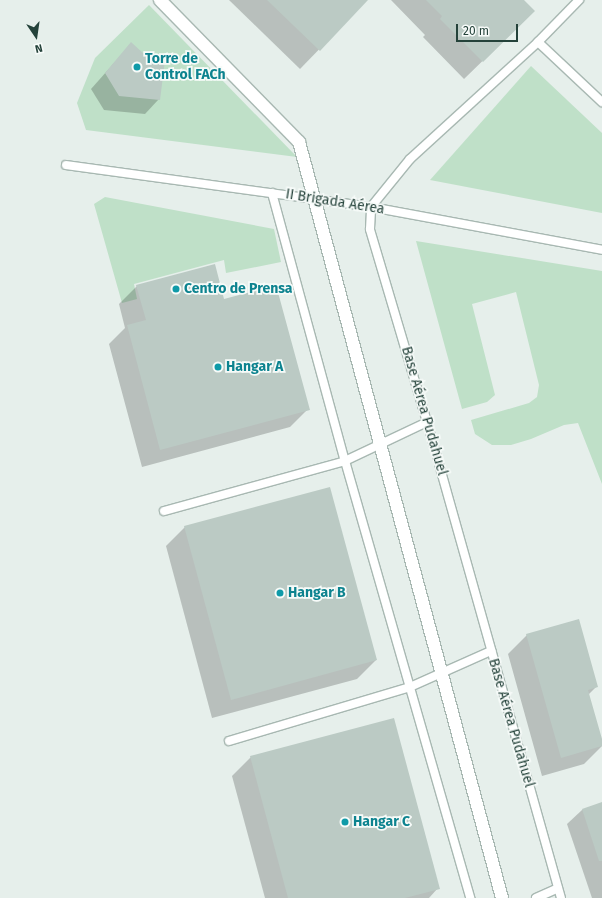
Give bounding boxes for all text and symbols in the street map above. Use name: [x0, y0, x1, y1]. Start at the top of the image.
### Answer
north arrow: [16, 16, 56, 56]
scale bar: [458, 16, 520, 42]
text: 20 m: [463, 24, 489, 38]
text: N: [34, 41, 44, 55]
place label: Torre de Control FACh: [145, 51, 225, 84]
marker: Torre de Control FACh: [132, 62, 142, 72]
street label: II Brigada Aérea: [284, 186, 386, 218]
place label: Centro de Prensa: [184, 281, 293, 297]
marker: Centro de Prensa: [171, 284, 181, 294]
street label: Base Aérea Pudahuel: [398, 345, 450, 477]
place label: Hangar A: [226, 359, 283, 375]
marker: Hangar A: [213, 362, 223, 372]
place label: Hangar B: [288, 585, 346, 601]
marker: Hangar B: [275, 588, 285, 598]
street label: Base Aérea Pudahuel: [485, 657, 537, 789]
place label: Hangar C: [353, 814, 410, 830]
marker: Hangar C: [340, 817, 350, 827]

